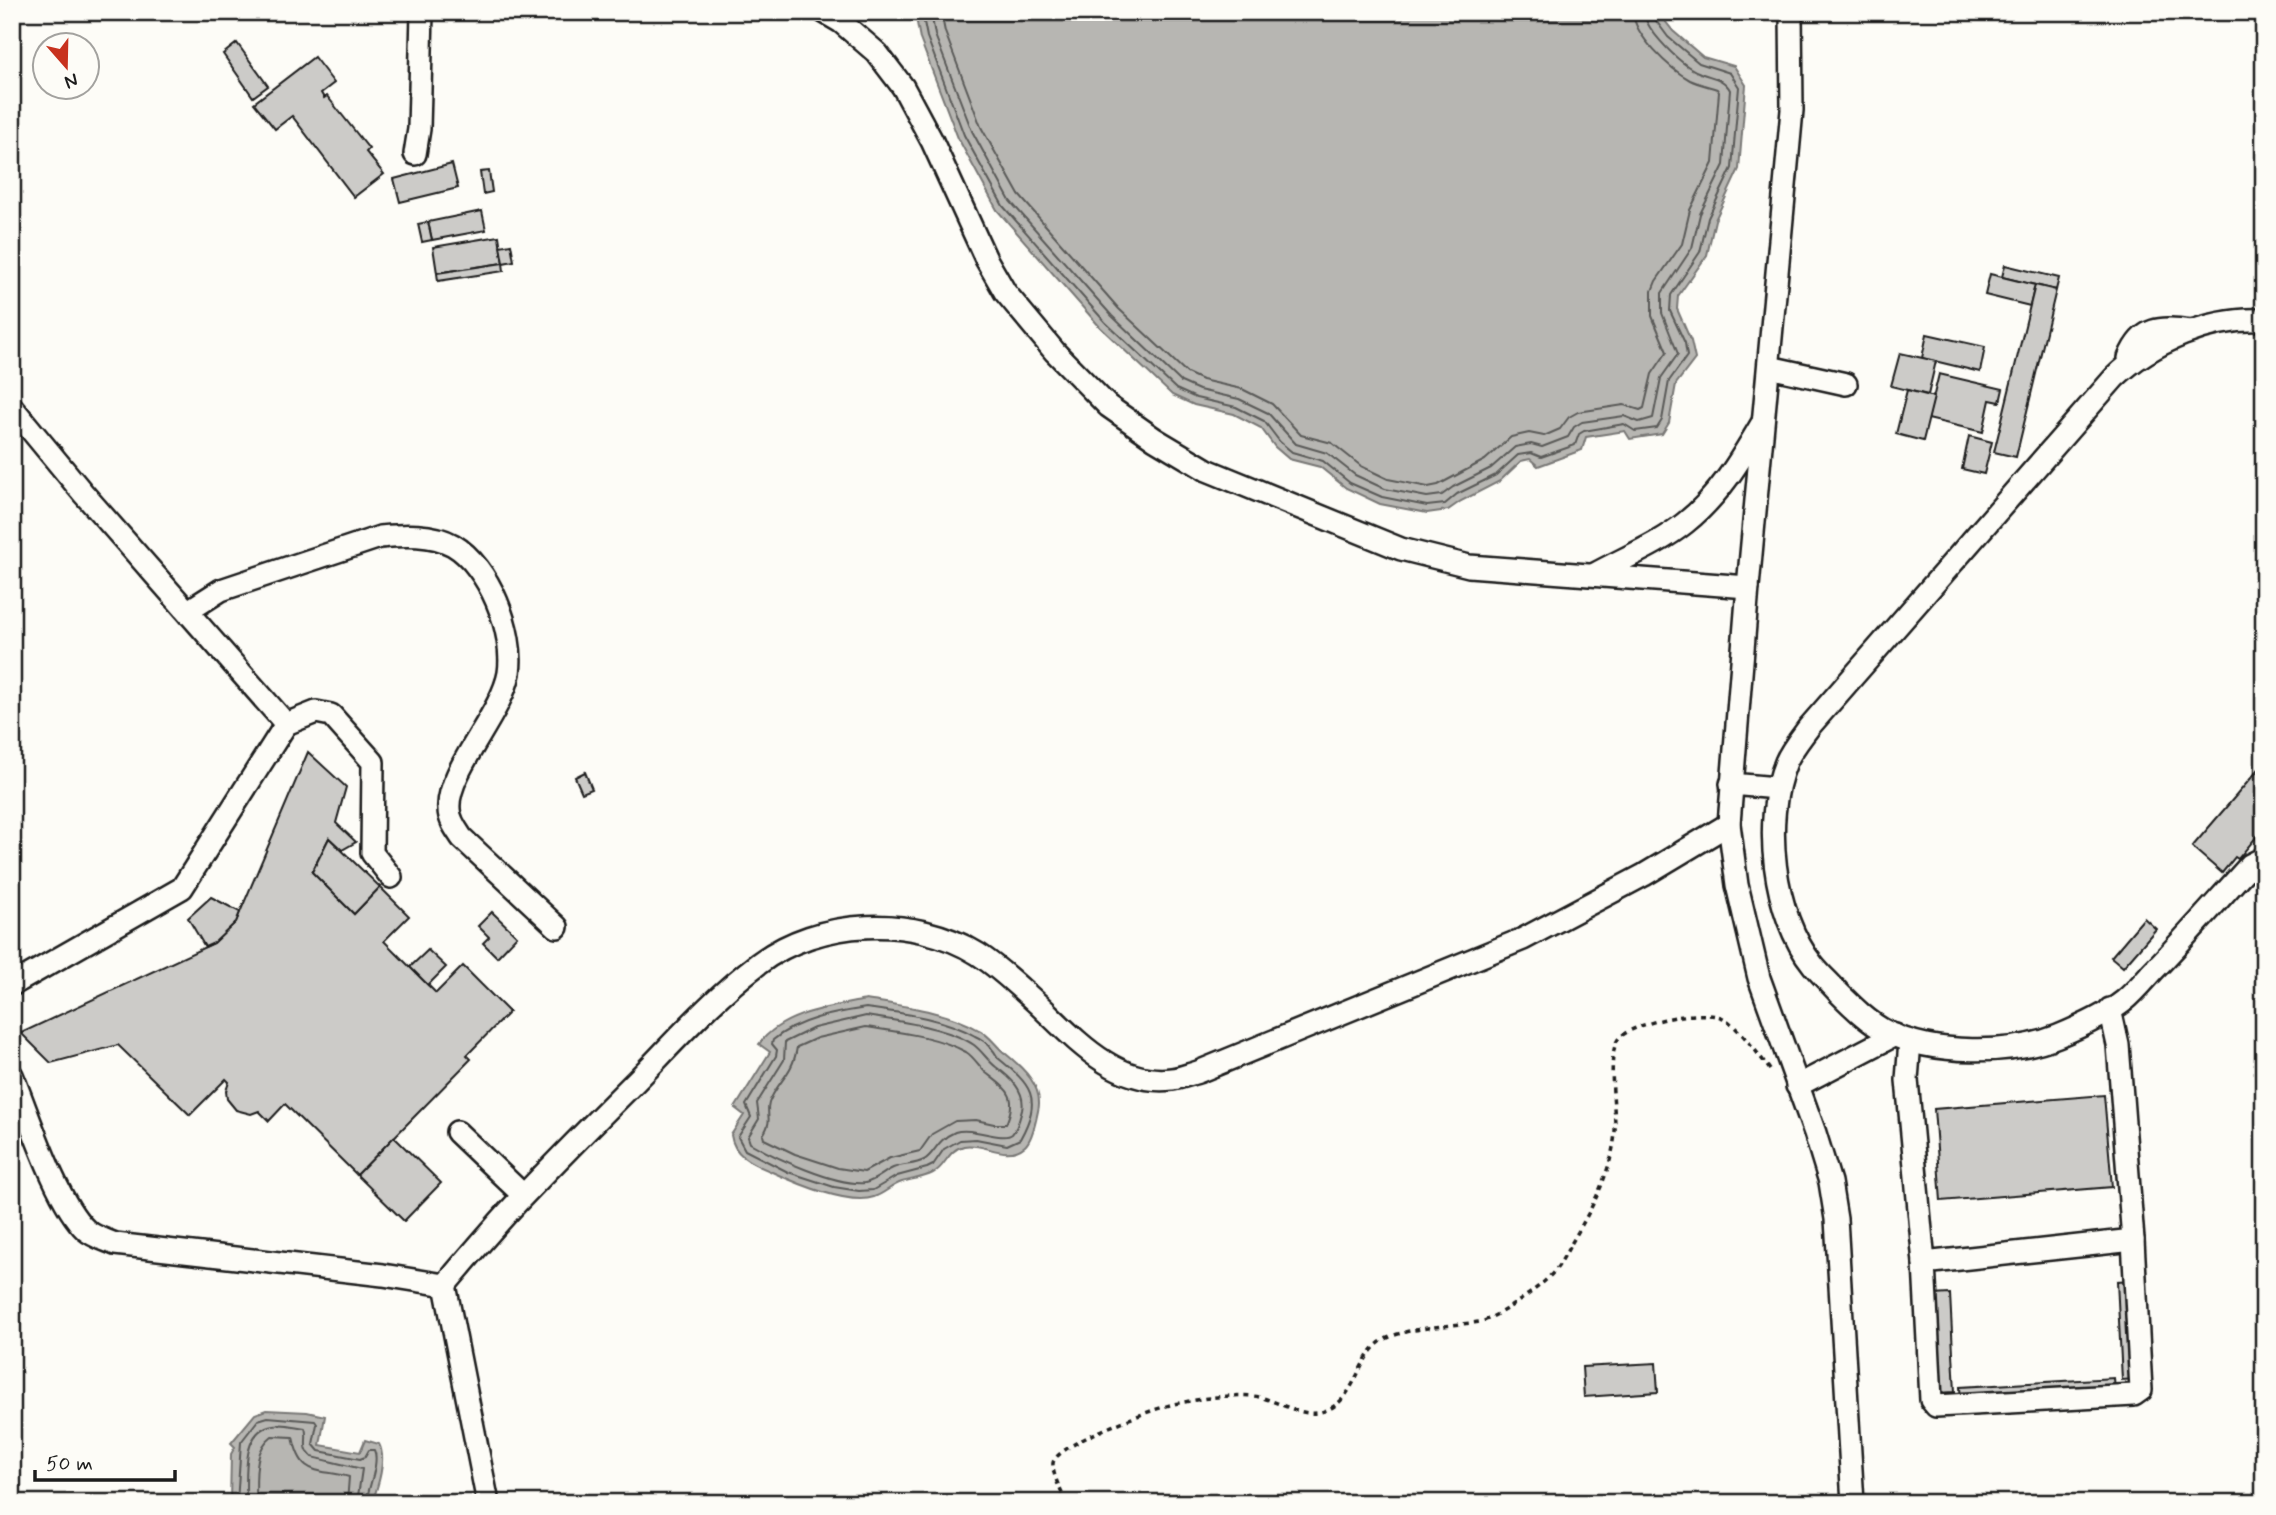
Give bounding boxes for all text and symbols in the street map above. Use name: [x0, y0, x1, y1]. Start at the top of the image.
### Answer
north arrow: [32, 32, 102, 102]
text: N: [61, 67, 82, 94]
scale bar: [35, 1438, 175, 1482]
text: 50 m: [46, 1450, 93, 1478]

